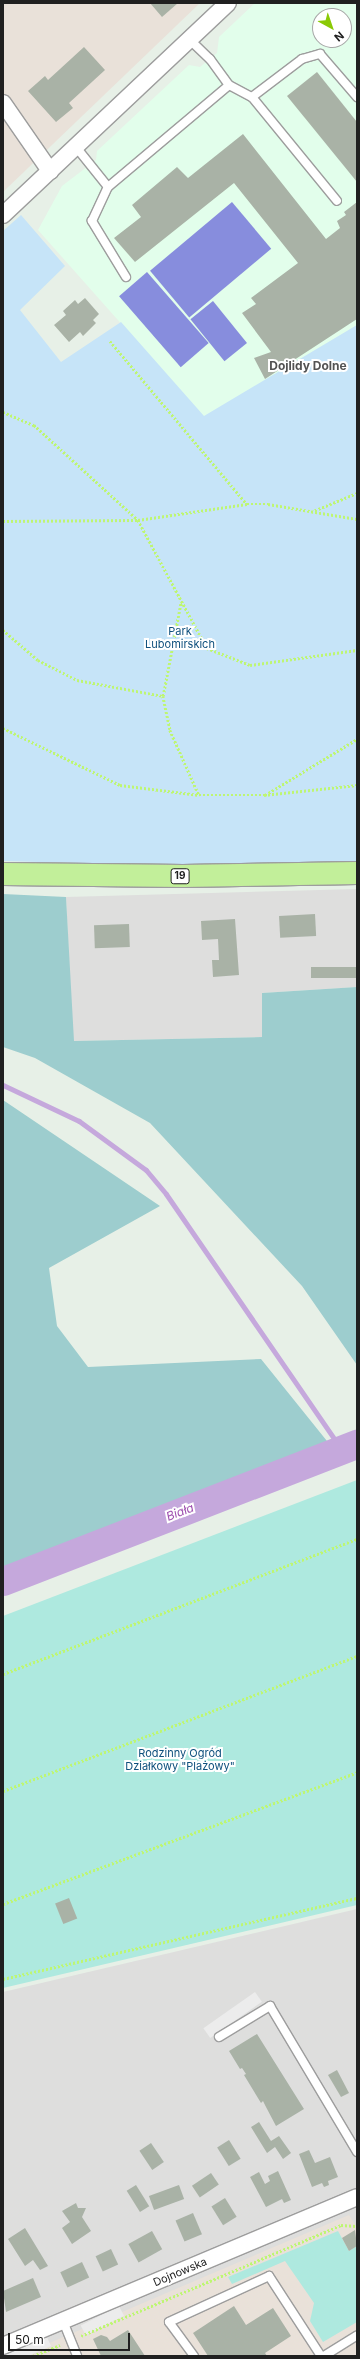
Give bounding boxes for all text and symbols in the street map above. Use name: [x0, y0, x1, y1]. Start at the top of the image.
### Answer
north arrow: [312, 8, 352, 48]
text: N: [331, 28, 347, 44]
district label: Dojlidy Dolne: [269, 359, 347, 373]
park label: Park Lubomirskich: [145, 625, 215, 651]
road number: 19: [170, 868, 190, 884]
water label: Biała: [164, 1500, 196, 1524]
park label: Rodzinny Ogród Działkowy "Plażowy": [125, 1747, 235, 1773]
street label: Dojnowska: [151, 2255, 209, 2289]
scale bar: [10, 2325, 132, 2351]
text: 50 m: [15, 2332, 44, 2347]

